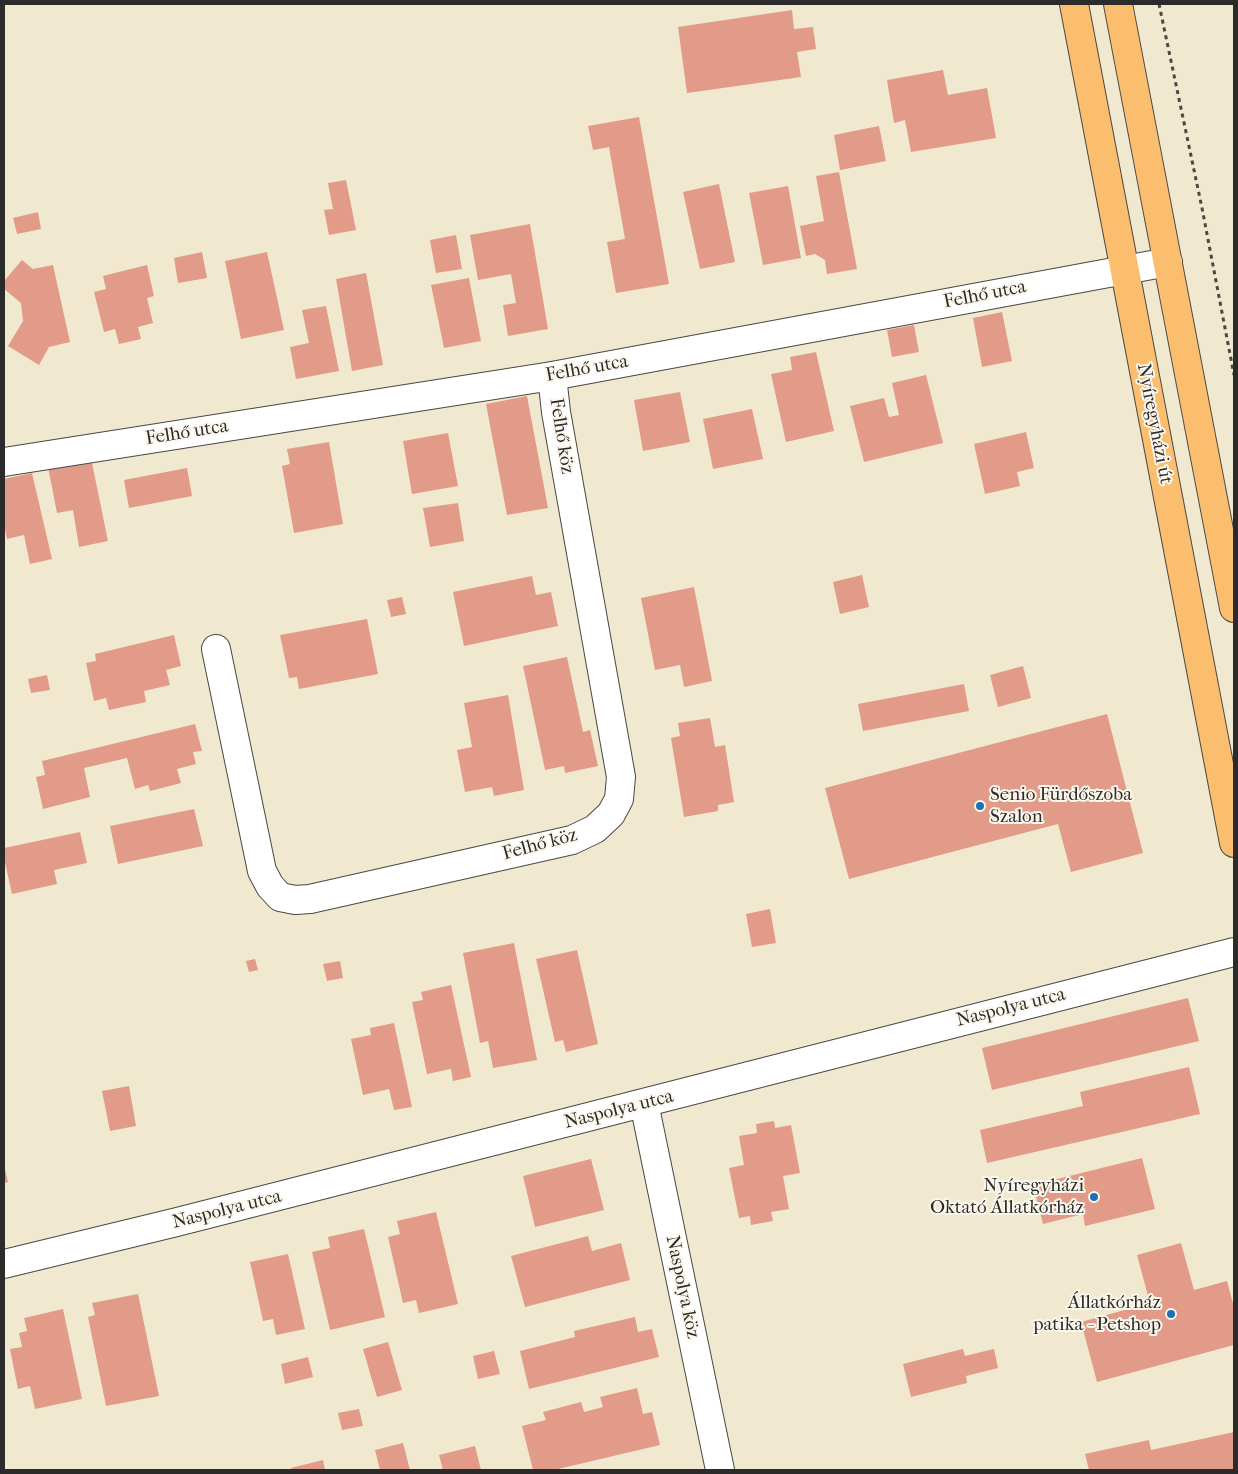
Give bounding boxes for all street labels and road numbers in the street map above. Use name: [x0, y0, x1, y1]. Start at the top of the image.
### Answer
street label: Felhő utca: [942, 276, 1028, 314]
street label: Felhő utca: [544, 351, 630, 387]
street label: Nyíregyházi út: [1131, 362, 1177, 486]
street label: Felhő köz: [544, 396, 578, 476]
street label: Felhő utca: [144, 415, 230, 451]
street label: Felhő köz: [500, 824, 580, 866]
street label: Naspolya utca: [954, 983, 1068, 1033]
street label: Naspolya utca: [562, 1085, 676, 1135]
street label: Naspolya utca: [170, 1185, 284, 1235]
street label: Naspolya köz: [660, 1233, 704, 1341]

